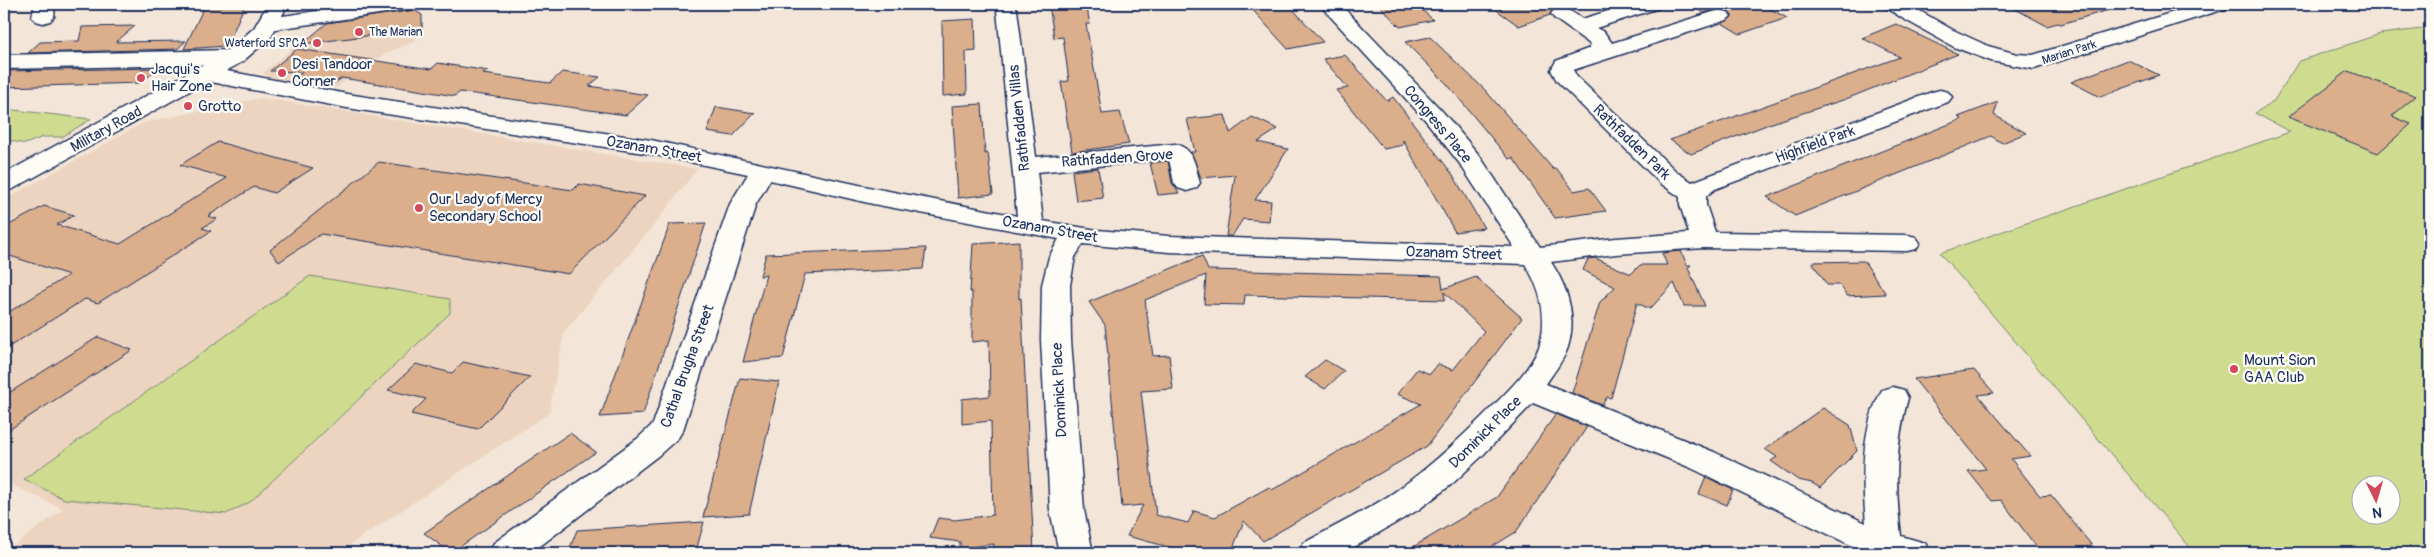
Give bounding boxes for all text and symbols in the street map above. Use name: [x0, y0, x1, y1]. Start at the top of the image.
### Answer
place label: The Marian: [369, 25, 423, 40]
marker: The Marian: [353, 26, 365, 38]
place label: Waterford SPCA: [225, 36, 307, 51]
marker: Waterford SPCA: [311, 37, 323, 49]
street label: Marian Park: [2040, 37, 2098, 68]
place label: Desi Tandoor Corner: [292, 55, 373, 91]
place label: Jacqui's Hair Zone: [151, 60, 213, 96]
street label: Rathfadden Villas: [1004, 63, 1035, 172]
marker: Desi Tandoor Corner: [276, 67, 288, 79]
marker: Jacqui's Hair Zone: [135, 72, 147, 84]
street label: Congress Place: [1399, 81, 1476, 168]
place label: Grotto: [198, 97, 241, 116]
marker: Grotto: [182, 100, 194, 112]
street label: Rathfadden Park: [1589, 101, 1675, 185]
street label: Military Road: [67, 102, 145, 157]
street label: Highfield Park: [1773, 121, 1858, 168]
street label: Ozanam Street: [605, 132, 704, 167]
street label: Rathfadden Grove: [1061, 145, 1174, 172]
place label: Our Lady of Mercy Secondary School: [429, 190, 543, 226]
marker: Our Lady of Mercy Secondary School: [413, 202, 425, 214]
street label: Ozanam Street: [1001, 212, 1100, 247]
street label: Ozanam Street: [1405, 242, 1504, 265]
street label: Cathal Brugha Street: [656, 301, 719, 430]
street label: Dominick Place: [1047, 341, 1071, 438]
place label: Mount Sion GAA Club: [2244, 351, 2316, 387]
marker: Mount Sion GAA Club: [2228, 363, 2240, 375]
street label: Dominick Place: [1445, 392, 1526, 473]
north arrow: [2352, 474, 2402, 524]
text: N: [2372, 504, 2383, 521]

